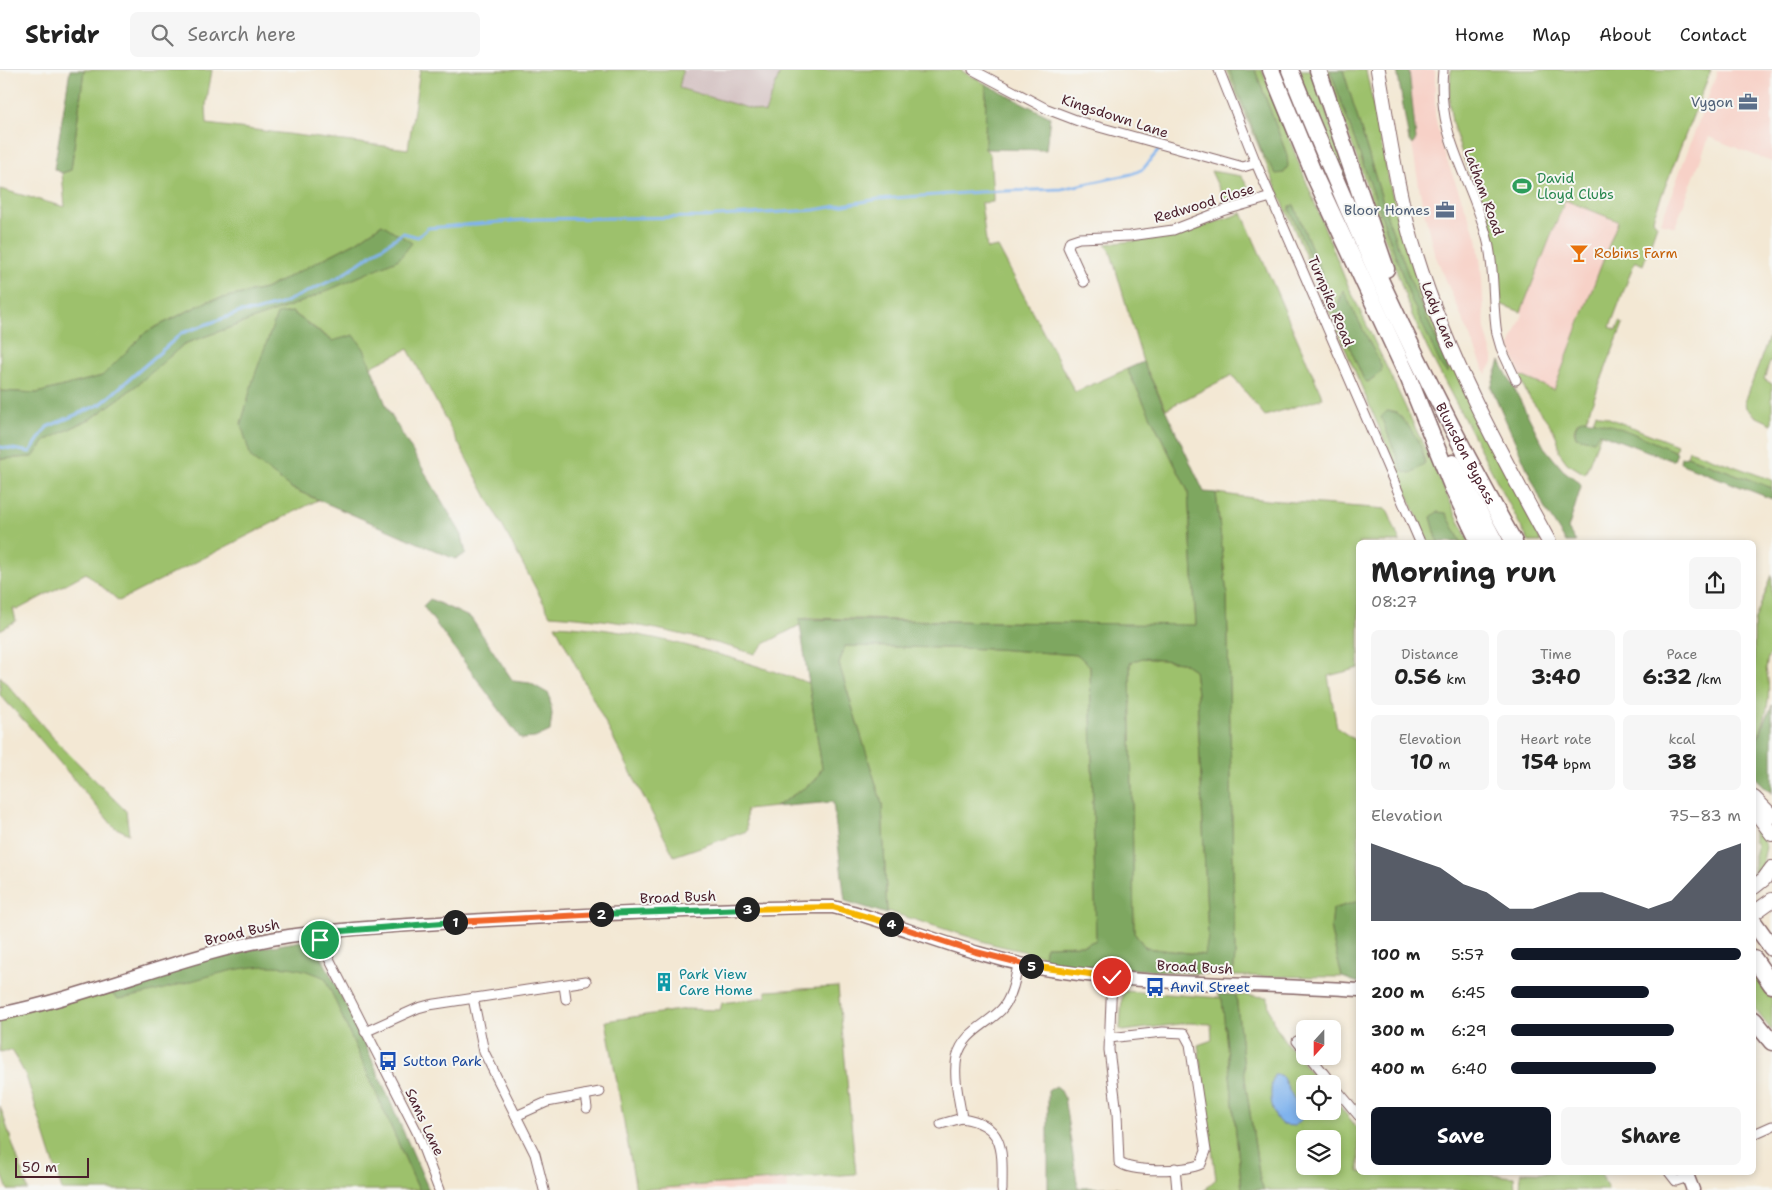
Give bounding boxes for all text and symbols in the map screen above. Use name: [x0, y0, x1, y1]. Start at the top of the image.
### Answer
search box: [130, 12, 480, 57]
text: Stridr: [25, 19, 100, 51]
icon: search: [148, 21, 176, 49]
text: Search here: [188, 22, 296, 47]
text: Home: [1455, 23, 1504, 47]
text: Map: [1532, 23, 1571, 47]
text: About: [1599, 23, 1652, 47]
text: Contact: [1680, 23, 1747, 47]
street label: Kingsdown Lane: [1059, 90, 1171, 142]
office icon: Vygon: [1737, 91, 1759, 113]
place label: Vygon: [1691, 93, 1733, 111]
street label: Latham Road: [1460, 146, 1508, 238]
place label: David Lloyd Clubs: [1537, 169, 1614, 203]
sports icon: David Lloyd Clubs: [1511, 175, 1533, 197]
street label: Redwood Close: [1152, 179, 1256, 227]
office icon: Bloor Homes: [1434, 199, 1456, 221]
place label: Bloor Homes: [1344, 201, 1430, 219]
bar icon: Robins Farm: [1568, 242, 1590, 264]
place label: Robins Farm: [1594, 244, 1678, 262]
street label: Turnpike Road: [1304, 253, 1358, 349]
street label: Lady Lane: [1417, 279, 1461, 351]
street label: Blunsdon Bypass: [1432, 399, 1500, 508]
text: Morning run: [1371, 553, 1556, 591]
button: share: [1689, 557, 1741, 609]
text: 08:27: [1371, 591, 1417, 612]
text: Distance: [1401, 645, 1459, 663]
text: Time: [1540, 645, 1572, 663]
text: Pace: [1667, 645, 1697, 663]
text: 0.56: [1394, 663, 1441, 691]
text: 3:40: [1531, 663, 1581, 691]
text: 6:32: [1643, 663, 1692, 691]
text: km: [1441, 670, 1466, 688]
text: /km: [1692, 670, 1722, 688]
text: Elevation: [1399, 730, 1461, 748]
text: Heart rate: [1520, 730, 1592, 748]
text: kcal: [1668, 730, 1696, 748]
text: 10: [1410, 748, 1433, 776]
text: 154: [1521, 748, 1558, 776]
text: 38: [1667, 748, 1697, 776]
text: m: [1433, 755, 1450, 773]
text: bpm: [1558, 755, 1591, 773]
text: Elevation: [1371, 805, 1443, 826]
text: 75–83 m: [1669, 805, 1741, 826]
street label: Broad Bush: [640, 887, 716, 907]
pin: 3: [734, 896, 760, 922]
text: 3: [743, 900, 752, 918]
pin: 2: [588, 902, 614, 926]
text: 2: [597, 905, 606, 923]
pin: 1: [442, 910, 468, 934]
pin: 4: [878, 912, 904, 936]
text: 1: [452, 913, 459, 931]
street label: Broad Bush: [203, 915, 281, 949]
text: 4: [887, 915, 896, 933]
pin: [299, 919, 341, 961]
icon: arrive: [306, 926, 334, 954]
text: 100 m: [1371, 944, 1420, 965]
text: 5:57: [1451, 944, 1484, 965]
pin: 5: [1018, 954, 1044, 978]
pin: [1091, 956, 1133, 998]
street label: Broad Bush: [1156, 956, 1234, 978]
text: 5: [1027, 957, 1036, 975]
icon: check: [1098, 963, 1126, 991]
place label: Park View Care Home: [679, 965, 753, 999]
building icon: Park View Care Home: [653, 971, 675, 993]
bus stop icon: Anvil Street: [1144, 976, 1166, 998]
place label: Anvil Street: [1170, 978, 1250, 996]
text: 200 m: [1371, 982, 1424, 1003]
text: 6:45: [1451, 982, 1486, 1003]
north arrow: [1296, 1020, 1341, 1065]
map controls: [1296, 1020, 1341, 1175]
text: 300 m: [1371, 1020, 1425, 1041]
text: 6:29: [1451, 1020, 1487, 1041]
bus stop icon: Sutton Park: [377, 1050, 399, 1072]
place label: Sutton Park: [403, 1052, 482, 1070]
text: 400 m: [1371, 1058, 1425, 1079]
text: 6:40: [1451, 1058, 1487, 1079]
button: locate: [1296, 1075, 1341, 1120]
street label: Sams Lane: [401, 1085, 449, 1159]
button: Save: [1371, 1107, 1551, 1165]
button: Share: [1561, 1107, 1741, 1165]
button: layers: [1296, 1130, 1341, 1175]
scale bar: [15, 1155, 89, 1178]
text: 50 m: [22, 1158, 57, 1176]

